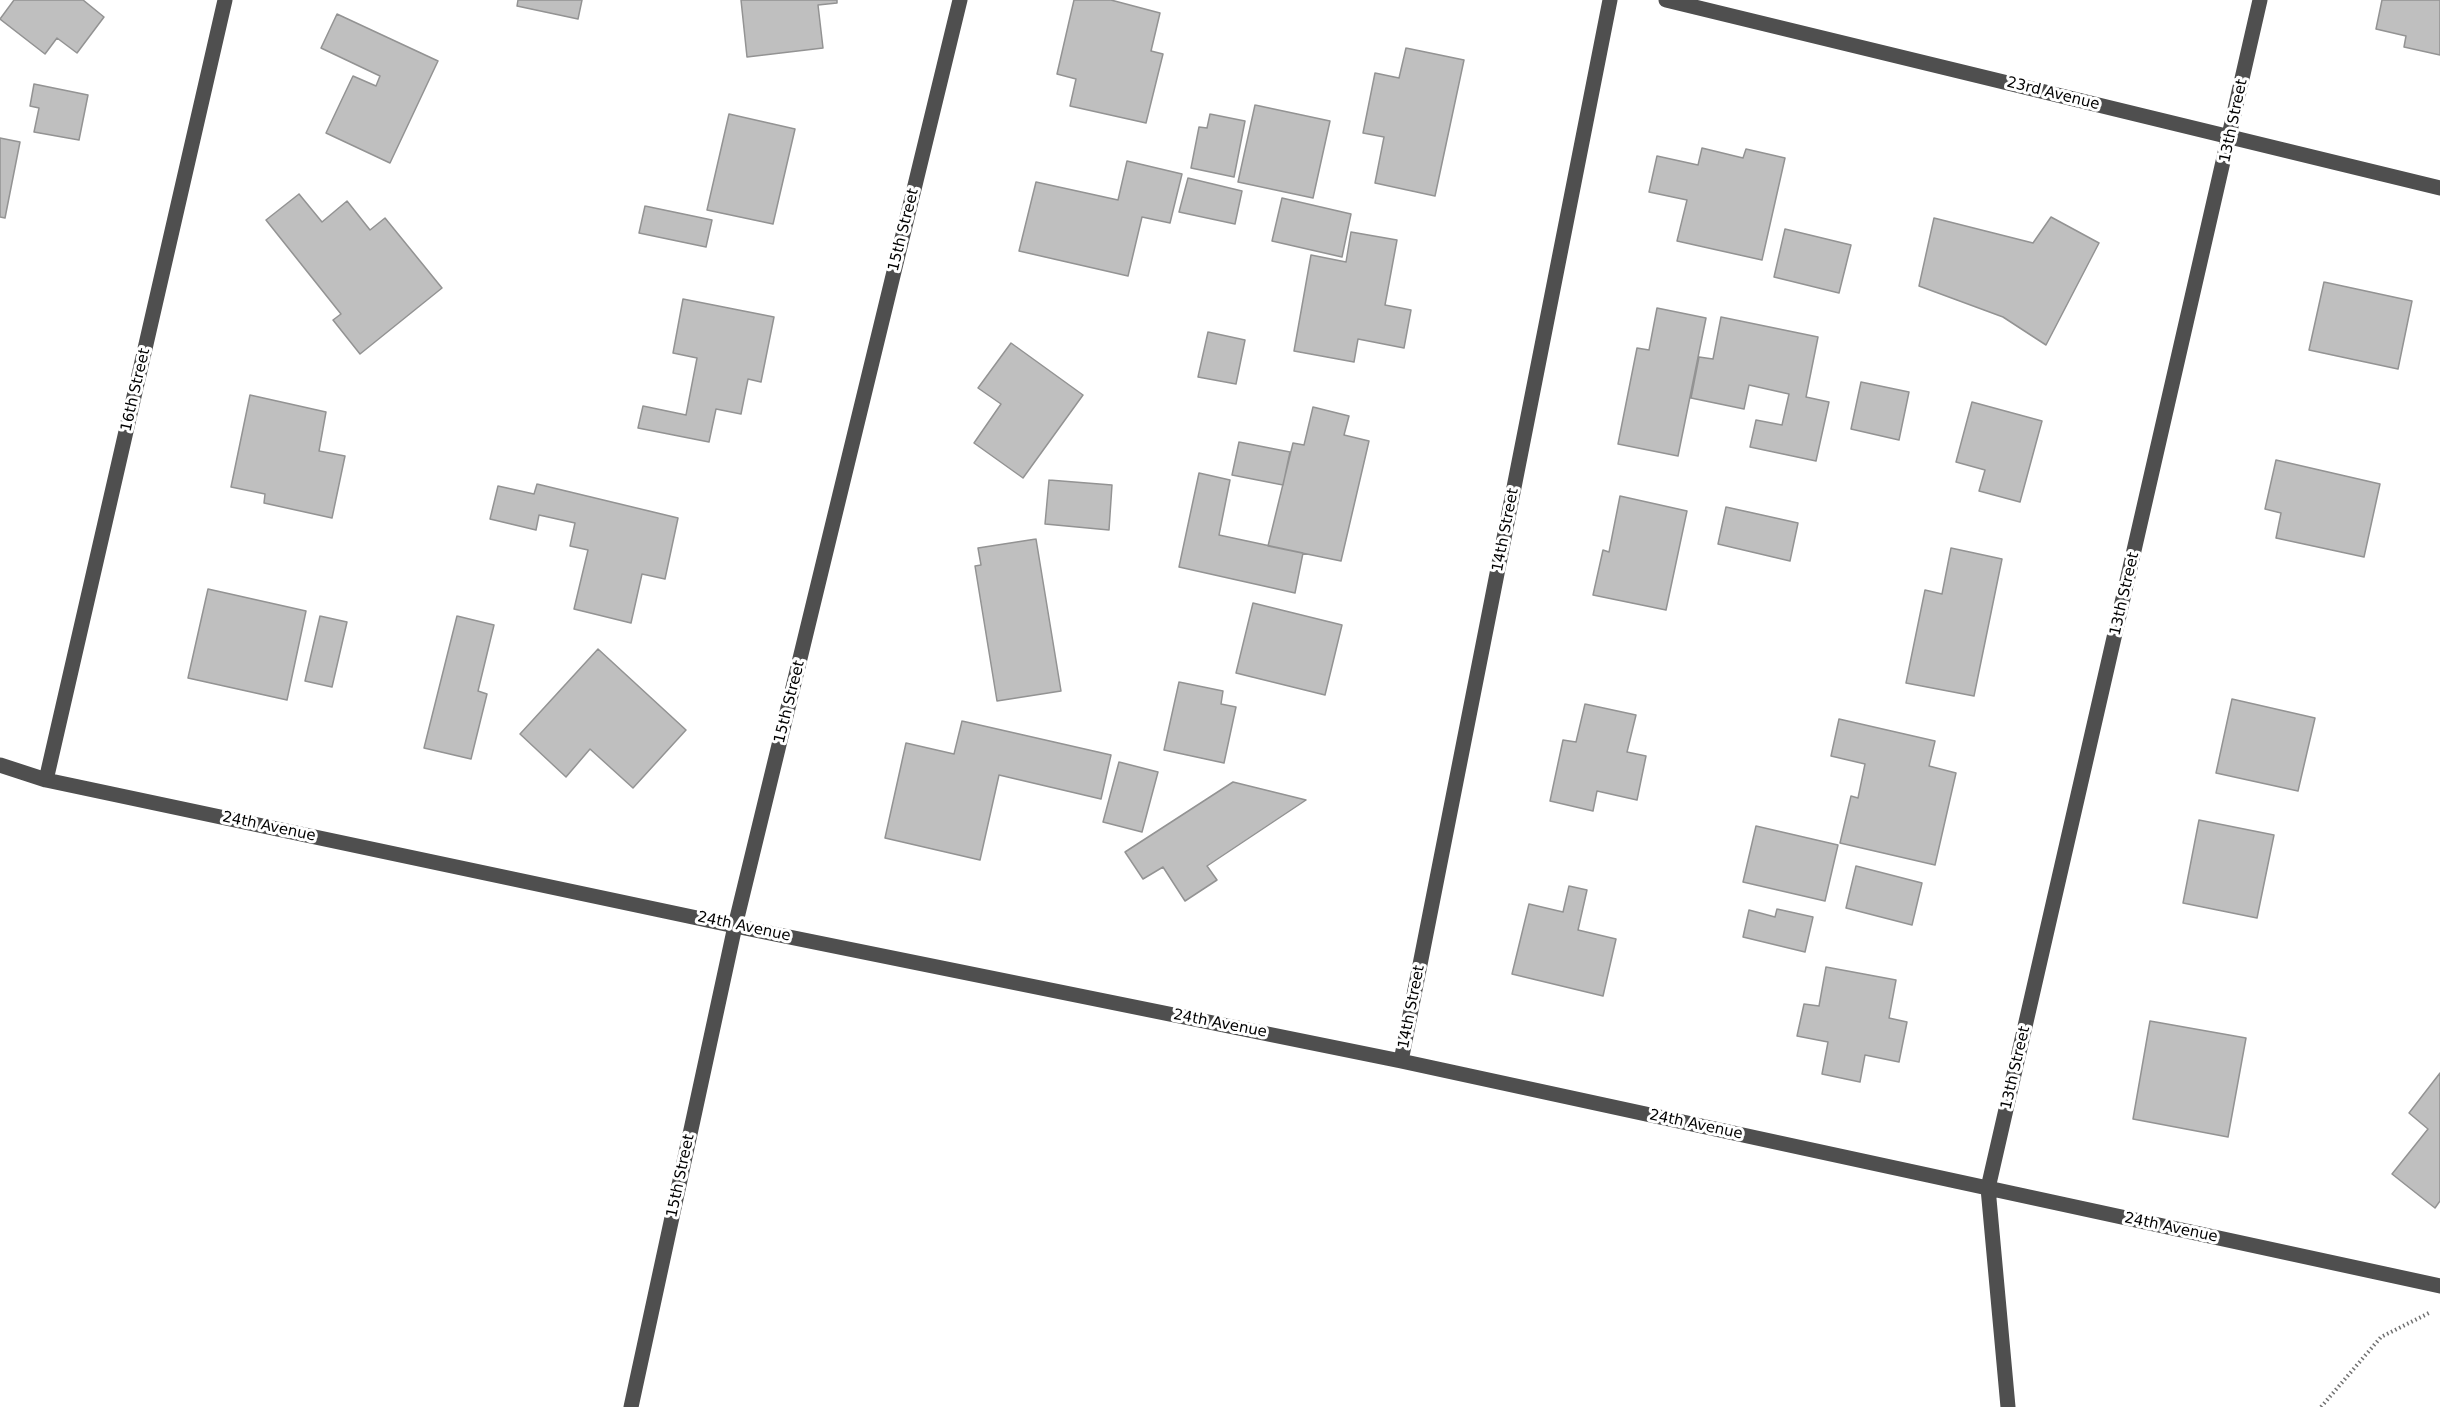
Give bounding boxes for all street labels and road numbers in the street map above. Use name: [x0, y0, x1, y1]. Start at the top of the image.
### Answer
street label: 23rd Avenue: [2005, 74, 2101, 114]
street label: 13th Street: [2216, 78, 2252, 164]
street label: 15th Street: [885, 187, 923, 273]
street label: 16th Street: [118, 347, 154, 433]
street label: 14th Street: [1489, 487, 1523, 573]
street label: 13th Street: [2107, 551, 2143, 637]
street label: 15th Street: [771, 659, 809, 745]
street label: 24th Avenue: [221, 808, 317, 846]
street label: 24th Avenue: [696, 908, 792, 946]
street label: 14th Street: [1395, 964, 1429, 1050]
street label: 24th Avenue: [1172, 1006, 1268, 1042]
street label: 13th Street: [1998, 1025, 2034, 1111]
street label: 24th Avenue: [1648, 1106, 1744, 1144]
street label: 15th Street: [663, 1133, 699, 1219]
street label: 24th Avenue: [2123, 1209, 2219, 1247]

